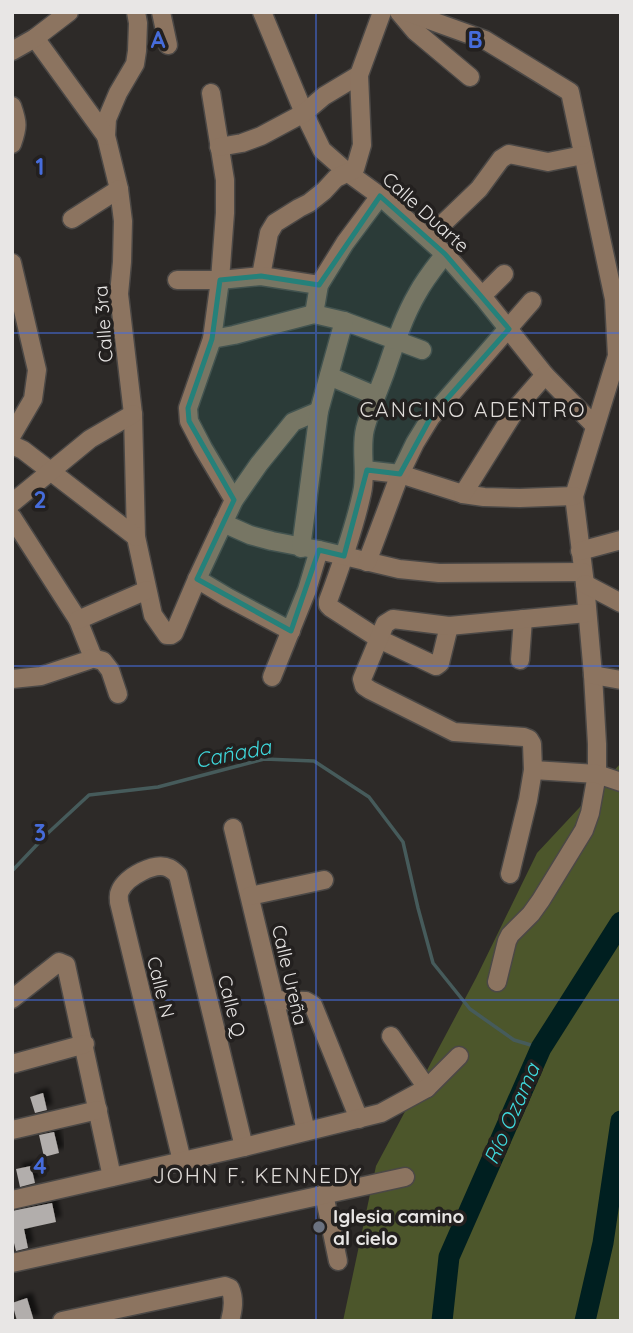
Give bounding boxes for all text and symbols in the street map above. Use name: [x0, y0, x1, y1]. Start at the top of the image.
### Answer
text: A: [151, 25, 166, 54]
text: B: [467, 25, 483, 54]
text: 1: [36, 152, 44, 181]
street label: Calle Duarte: [378, 167, 474, 257]
street label: Calle 3ra: [88, 285, 118, 363]
district label: CANCINO ADENTRO: [359, 396, 587, 422]
text: 2: [33, 485, 47, 514]
water label: Cañada: [193, 733, 274, 773]
text: 3: [34, 818, 46, 847]
street label: Calle Ureña: [267, 923, 313, 1027]
street label: Calle N: [142, 954, 180, 1020]
street label: Calle Q: [213, 972, 252, 1041]
water label: Río Ozama: [477, 1058, 545, 1168]
text: 4: [33, 1151, 47, 1180]
district label: JOHN F. KENNEDY: [153, 1162, 363, 1188]
place label: Iglesia camino al cielo: [333, 1204, 465, 1250]
marker: Iglesia camino al cielo: [311, 1219, 327, 1235]

